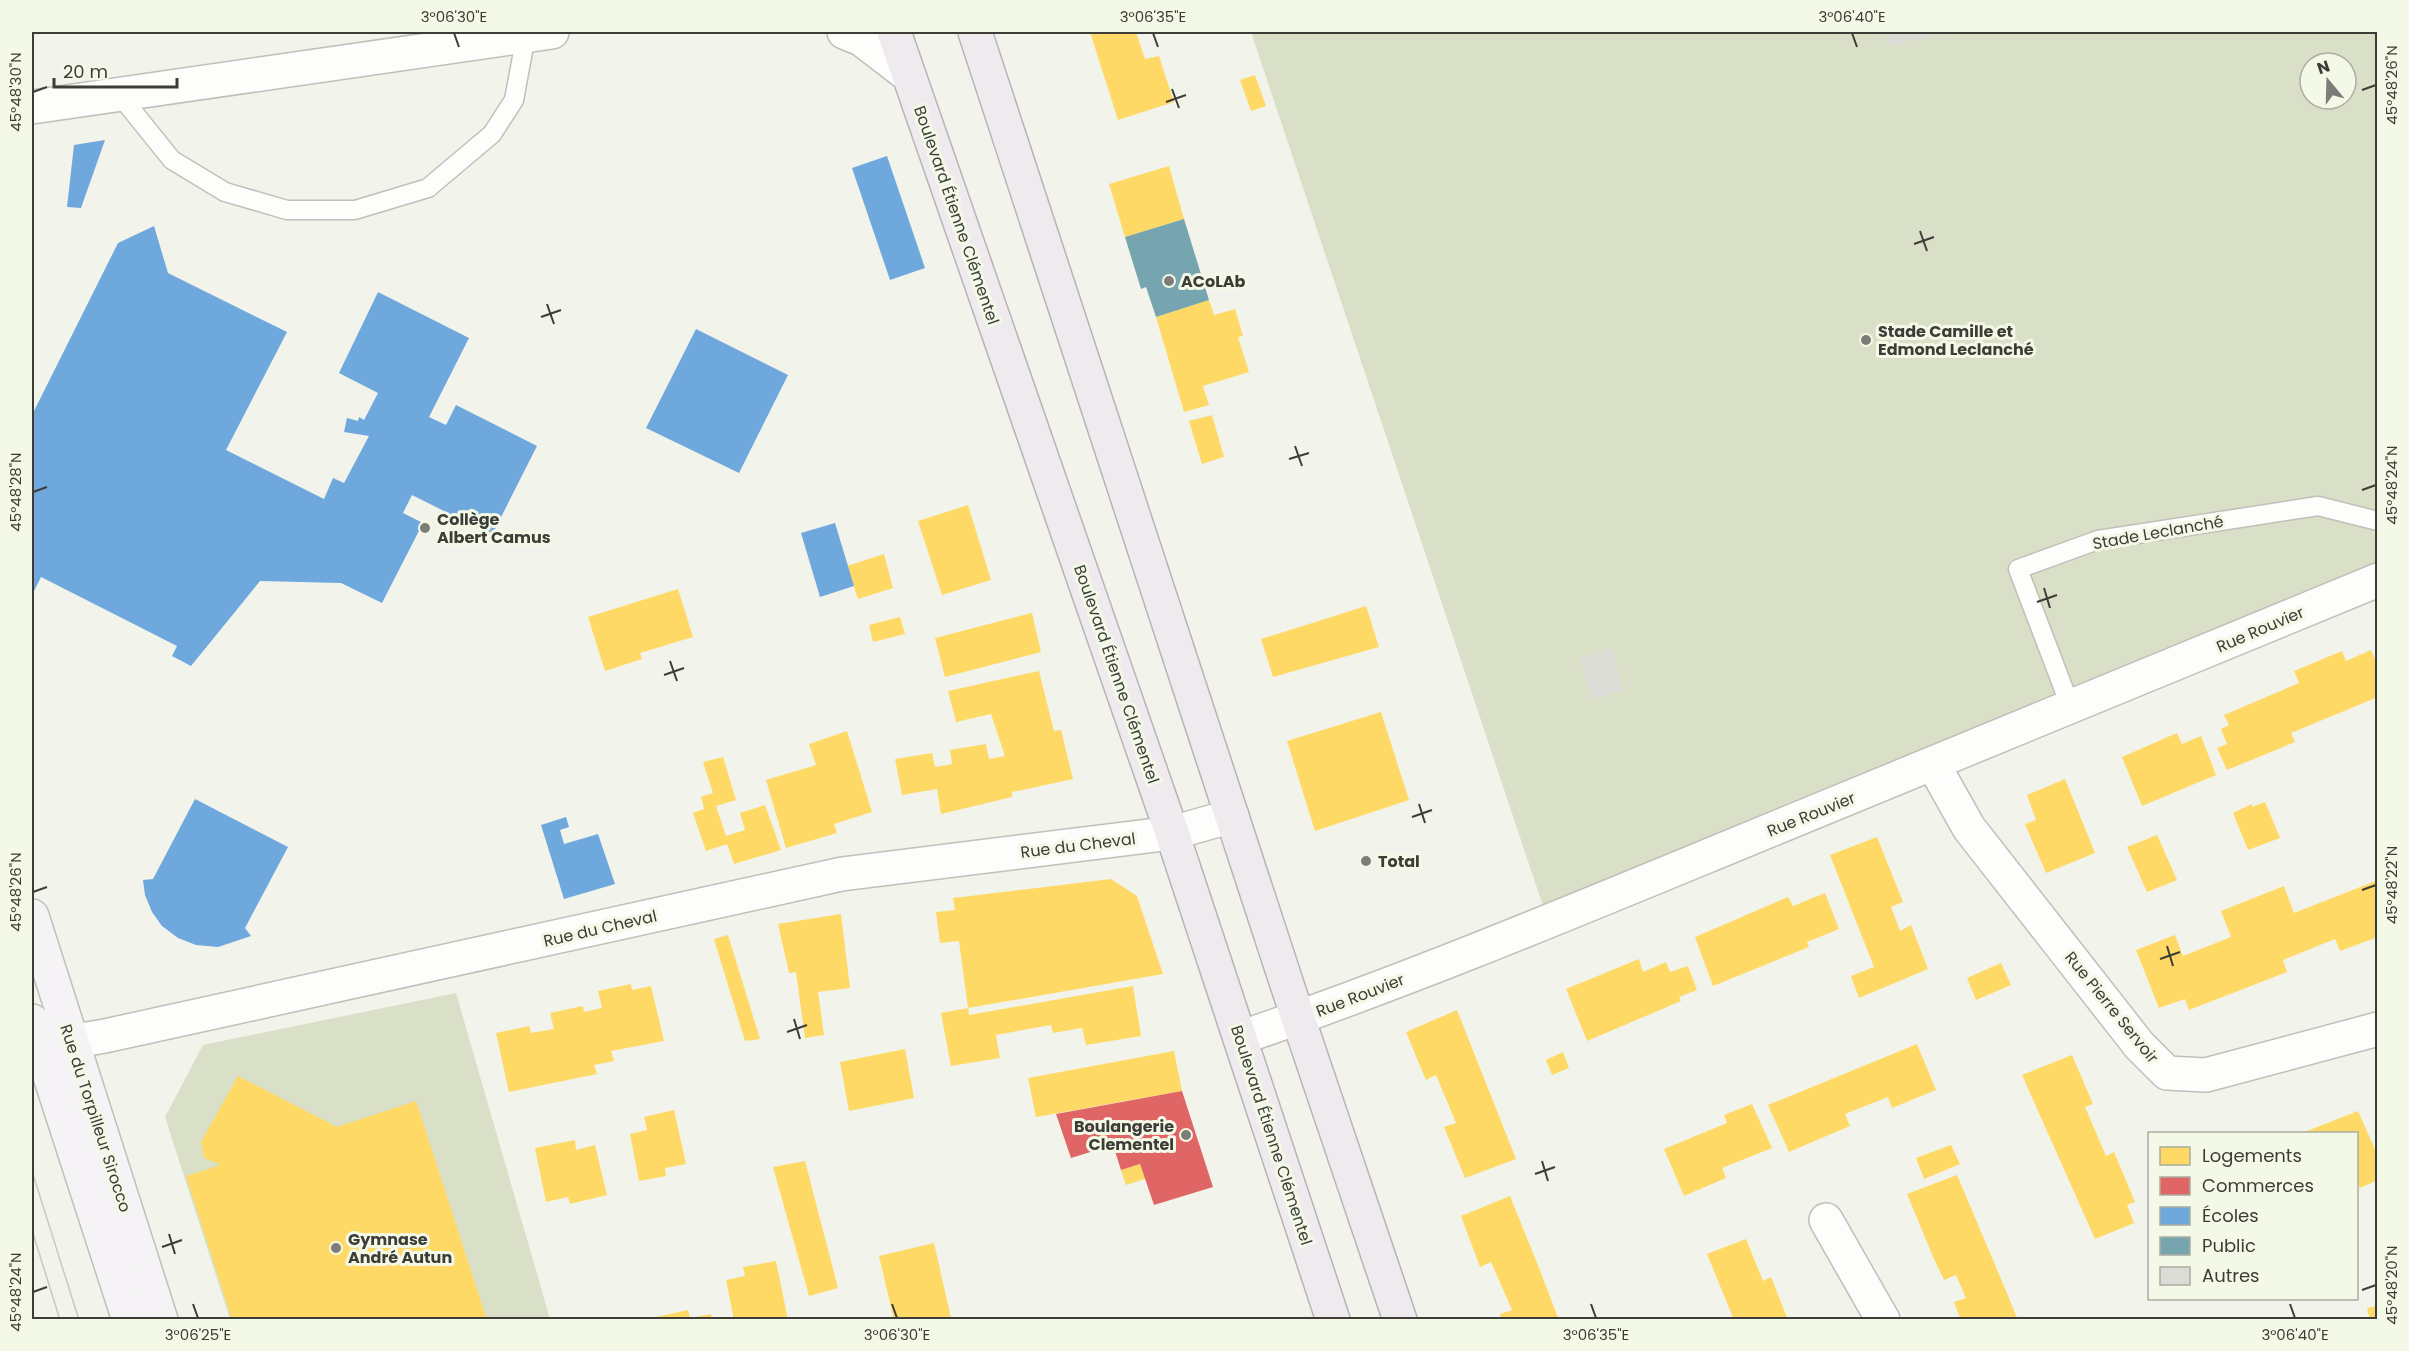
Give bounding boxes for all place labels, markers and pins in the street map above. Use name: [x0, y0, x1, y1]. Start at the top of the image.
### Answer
place label: ACoLAb: [1181, 270, 1246, 293]
marker: ACoLAb: [1162, 274, 1176, 288]
place label: Stade Camille et Edmond Leclanché: [1878, 320, 2034, 361]
marker: Stade Camille et Edmond Leclanché: [1859, 333, 1873, 347]
place label: Collège Albert Camus: [437, 508, 551, 549]
marker: Collège Albert Camus: [418, 521, 432, 535]
place label: Total: [1378, 850, 1420, 873]
marker: Total: [1359, 854, 1373, 868]
place label: Boulangerie Clementel: [1074, 1115, 1174, 1156]
marker: Boulangerie Clementel: [1179, 1128, 1193, 1142]
place label: Gymnase André Autun: [348, 1228, 452, 1269]
marker: Gymnase André Autun: [329, 1241, 343, 1255]

